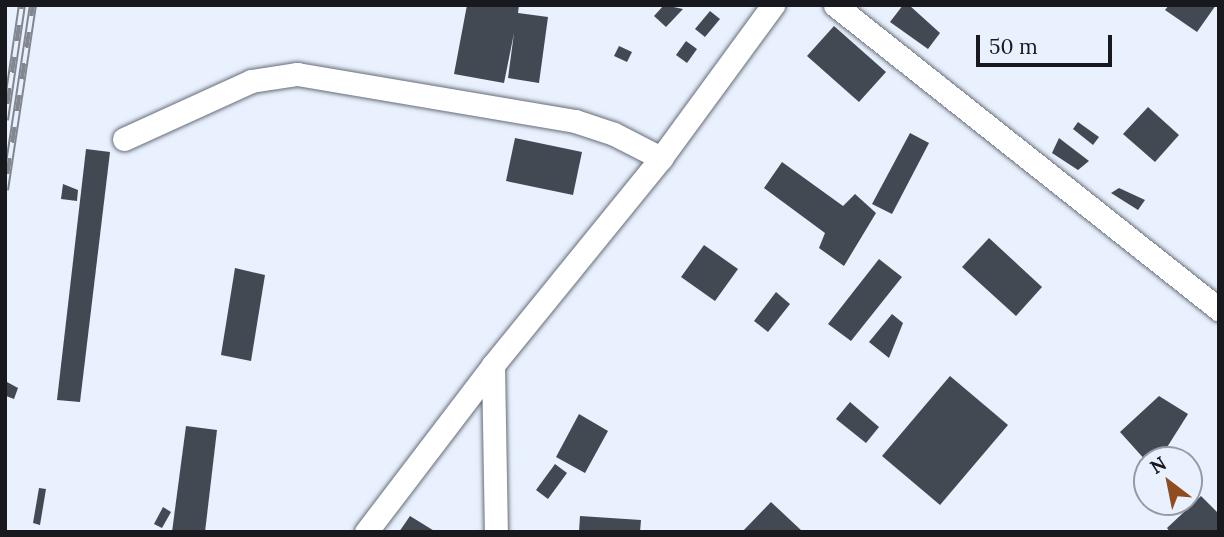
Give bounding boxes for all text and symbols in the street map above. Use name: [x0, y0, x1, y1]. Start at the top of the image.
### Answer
scale bar: [979, 21, 1116, 65]
text: 50 m: [989, 33, 1038, 60]
north arrow: [1133, 446, 1203, 516]
text: N: [1145, 451, 1171, 479]

